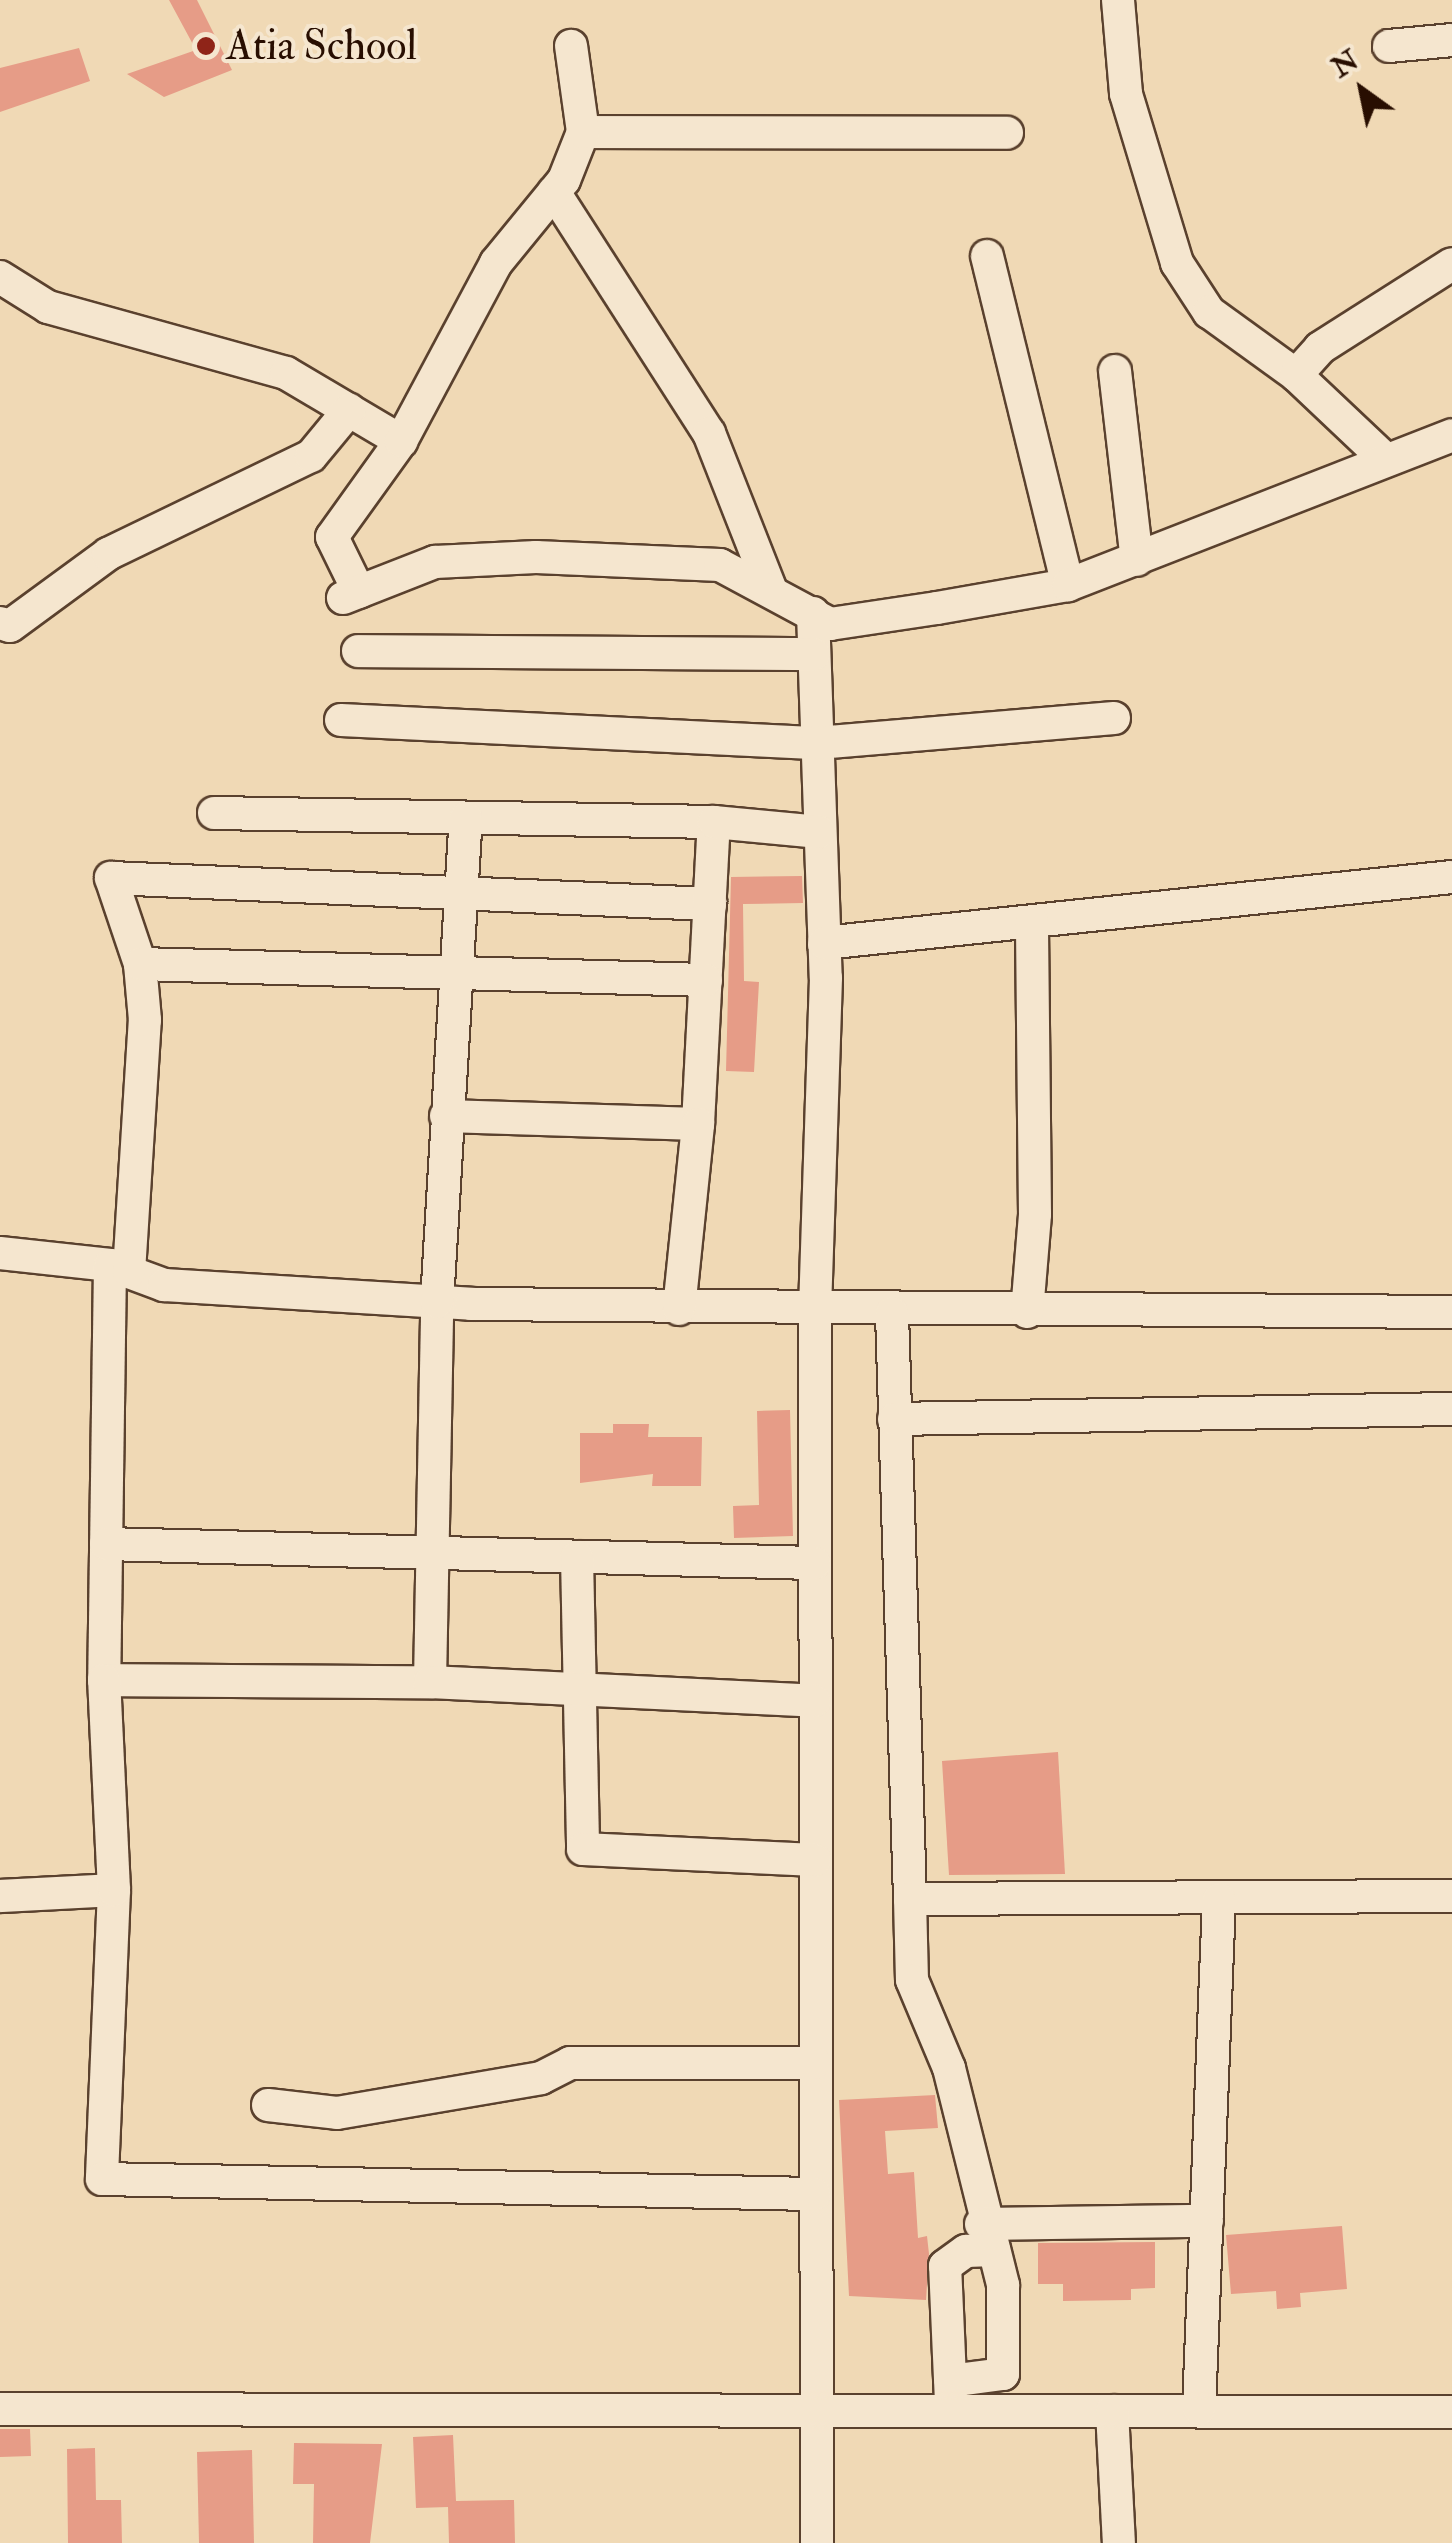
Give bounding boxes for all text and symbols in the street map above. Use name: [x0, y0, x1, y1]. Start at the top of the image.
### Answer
place label: Atia School: [226, 21, 417, 71]
marker: Atia School: [195, 35, 217, 57]
north arrow: [1312, 40, 1412, 140]
text: N: [1325, 43, 1365, 86]

